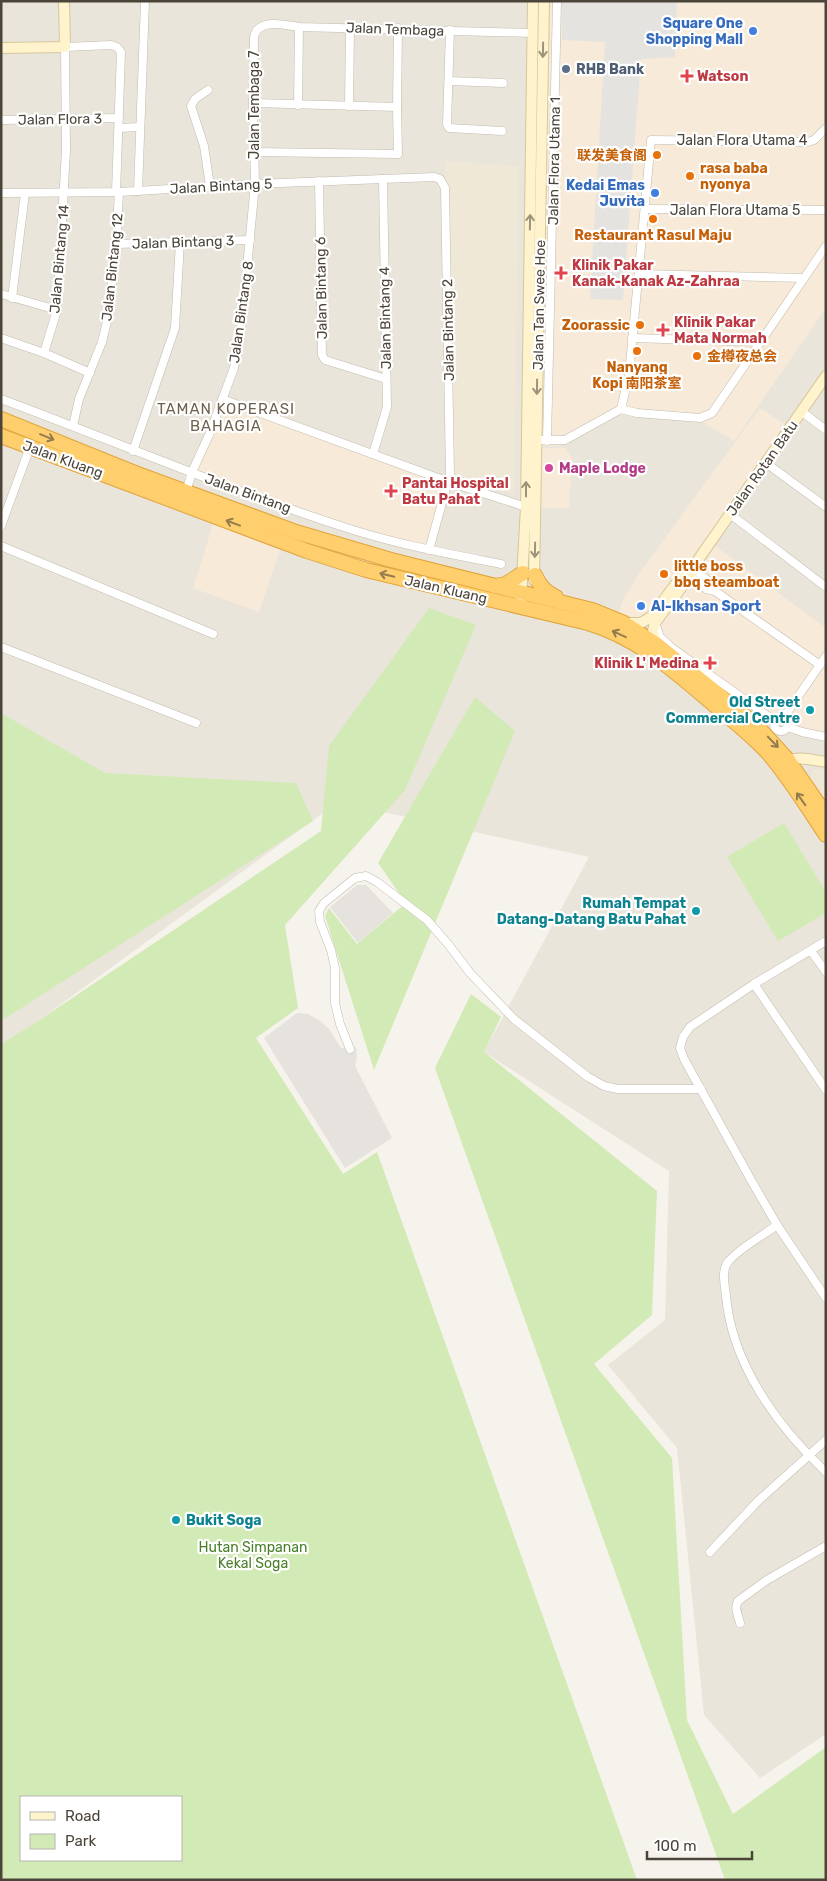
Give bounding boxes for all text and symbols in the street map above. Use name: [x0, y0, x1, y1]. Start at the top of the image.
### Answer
place label: Square One Shopping Mall: [646, 15, 743, 48]
street label: Jalan Tembaga: [345, 19, 444, 40]
marker: Square One Shopping Mall: [747, 25, 759, 37]
one-way arrow: [538, 42, 548, 58]
street label: Jalan Tembaga 7: [246, 50, 263, 160]
place label: RHB Bank: [576, 61, 645, 78]
marker: RHB Bank: [560, 63, 572, 75]
place label: Watson: [697, 68, 748, 85]
marker: Watson: [681, 70, 693, 82]
street label: Jalan Flora Utama 1: [545, 97, 564, 225]
street label: Jalan Flora 3: [18, 110, 102, 129]
street label: Jalan Flora Utama 4: [677, 132, 808, 149]
place label: 联发美食阁: [577, 147, 647, 164]
marker: 联发美食阁: [651, 149, 663, 161]
place label: rasa baba nyonya: [700, 160, 768, 193]
marker: rasa baba nyonya: [684, 170, 696, 182]
street label: Jalan Bintang 5: [169, 175, 273, 198]
place label: Kedai Emas Juvita: [566, 177, 645, 210]
marker: Kedai Emas Juvita: [649, 187, 661, 199]
street label: Jalan Flora Utama 5: [670, 202, 800, 219]
street label: Jalan Bintang 14: [46, 204, 73, 314]
street label: Jalan Bintang 12: [98, 212, 127, 322]
marker: Restaurant Rasul Maju: [647, 213, 659, 225]
one-way arrow: [525, 214, 535, 230]
place label: Restaurant Rasul Maju: [574, 227, 732, 244]
street label: Jalan Bintang 3: [131, 232, 235, 253]
street label: Jalan Bintang 6: [312, 237, 331, 339]
street label: Jalan Tan Swee Hoe: [530, 240, 549, 370]
place label: Klinik Pakar Kanak-Kanak Az-Zahraa: [572, 257, 740, 290]
street label: Jalan Bintang 8: [226, 260, 257, 364]
street label: Jalan Bintang 4: [376, 266, 395, 370]
marker: Klinik Pakar Kanak-Kanak Az-Zahraa: [554, 266, 568, 280]
street label: Jalan Bintang 2: [439, 279, 458, 381]
place label: Klinik Pakar Mata Normah: [674, 314, 767, 347]
place label: Zoorassic: [562, 317, 630, 334]
marker: Zoorassic: [634, 319, 646, 331]
marker: Klinik Pakar Mata Normah: [656, 323, 670, 337]
marker: Nanyang Kopi 南阳茶室: [631, 345, 643, 357]
place label: 金樽夜总会: [707, 348, 777, 365]
marker: 金樽夜总会: [691, 350, 703, 362]
place label: Nanyang Kopi 南阳茶室: [592, 359, 682, 392]
one-way arrow: [533, 379, 542, 395]
district label: TAMAN KOPERASI BAHAGIA: [157, 400, 295, 435]
street label: Jalan Rotan Batu: [723, 417, 802, 519]
one-way arrow: [39, 434, 54, 443]
street label: Jalan Kluang: [20, 437, 105, 482]
place label: Maple Lodge: [559, 460, 646, 477]
marker: Maple Lodge: [543, 462, 555, 474]
street label: Jalan Bintang: [202, 470, 293, 517]
place label: Pantai Hospital Batu Pahat: [402, 475, 509, 508]
one-way arrow: [521, 481, 531, 498]
marker: Pantai Hospital Batu Pahat: [384, 484, 398, 498]
one-way arrow: [226, 518, 241, 528]
one-way arrow: [530, 542, 540, 558]
place label: little boss bbq steamboat: [674, 558, 780, 591]
marker: little boss bbq steamboat: [658, 568, 670, 580]
one-way arrow: [380, 570, 396, 579]
street label: Jalan Kluang: [403, 572, 489, 607]
place label: Al-Ikhsan Sport: [651, 598, 761, 615]
marker: Al-Ikhsan Sport: [635, 600, 647, 612]
one-way arrow: [611, 629, 626, 639]
place label: Klinik L' Medina: [594, 655, 699, 672]
marker: Klinik L' Medina: [703, 656, 717, 670]
place label: Old Street Commercial Centre: [666, 694, 800, 727]
marker: Old Street Commercial Centre: [804, 704, 816, 716]
one-way arrow: [767, 736, 779, 748]
one-way arrow: [796, 792, 806, 806]
place label: Rumah Tempat Datang-Datang Batu Pahat: [497, 895, 686, 928]
marker: Rumah Tempat Datang-Datang Batu Pahat: [690, 905, 702, 917]
place label: Bukit Soga: [186, 1512, 262, 1529]
marker: Bukit Soga: [170, 1514, 182, 1526]
park label: Hutan Simpanan Kekal Soga: [199, 1539, 307, 1572]
legend: [20, 1796, 182, 1861]
text: Road: [65, 1807, 101, 1825]
scale bar: [647, 1828, 752, 1860]
text: Park: [65, 1832, 96, 1850]
text: 100 m: [654, 1837, 696, 1855]

